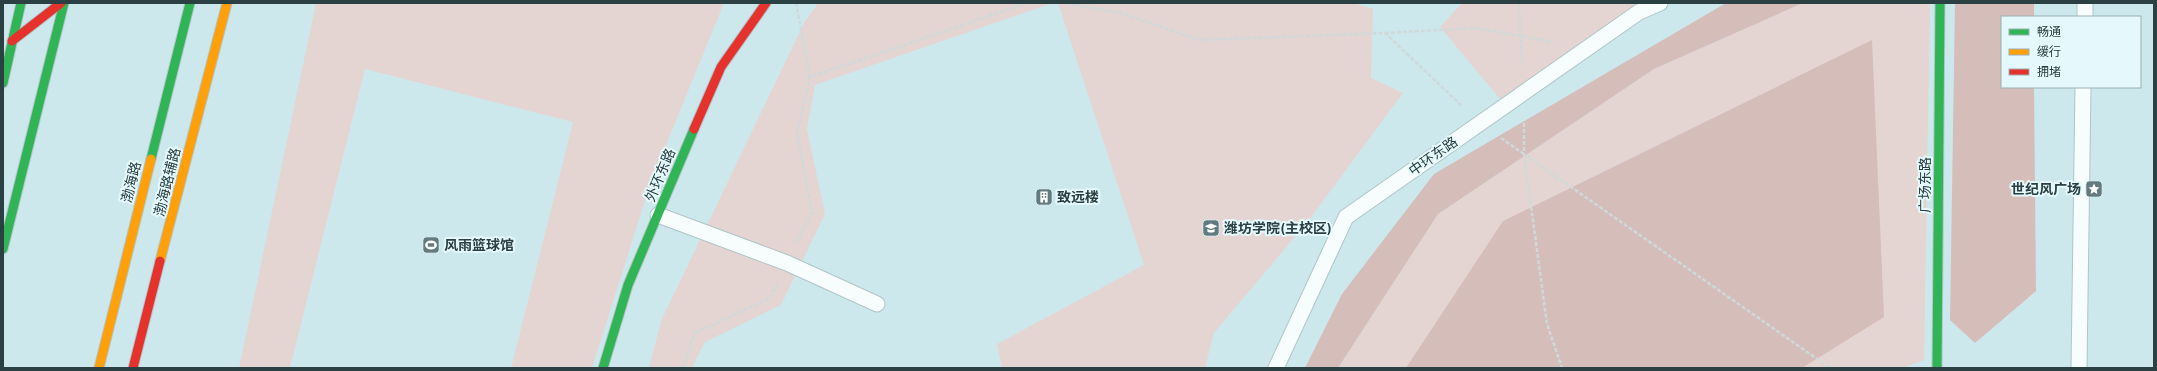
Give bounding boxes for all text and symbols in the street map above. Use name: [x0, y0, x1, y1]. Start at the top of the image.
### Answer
legend: [2001, 16, 2141, 88]
text: 畅通: [2037, 24, 2061, 39]
text: 缓行: [2037, 44, 2061, 59]
text: 拥堵: [2037, 64, 2061, 79]
street label: 中环东路: [1405, 133, 1461, 179]
street label: 渤海路辅路: [150, 146, 184, 218]
street label: 外环东路: [641, 146, 679, 204]
street label: 广场东路: [1916, 157, 1934, 213]
street label: 渤海路: [117, 159, 145, 205]
place icon: 世纪风广场: [2084, 179, 2104, 199]
place label: 世纪风广场: [2011, 180, 2081, 198]
building icon: 致远楼: [1034, 187, 1054, 207]
place label: 致远楼: [1057, 188, 1099, 206]
school or university icon: 潍坊学院(主校区): [1201, 218, 1221, 238]
place label: 潍坊学院(主校区): [1224, 219, 1332, 237]
sports icon: 风雨篮球馆: [421, 235, 441, 255]
place label: 风雨篮球馆: [444, 236, 514, 254]

